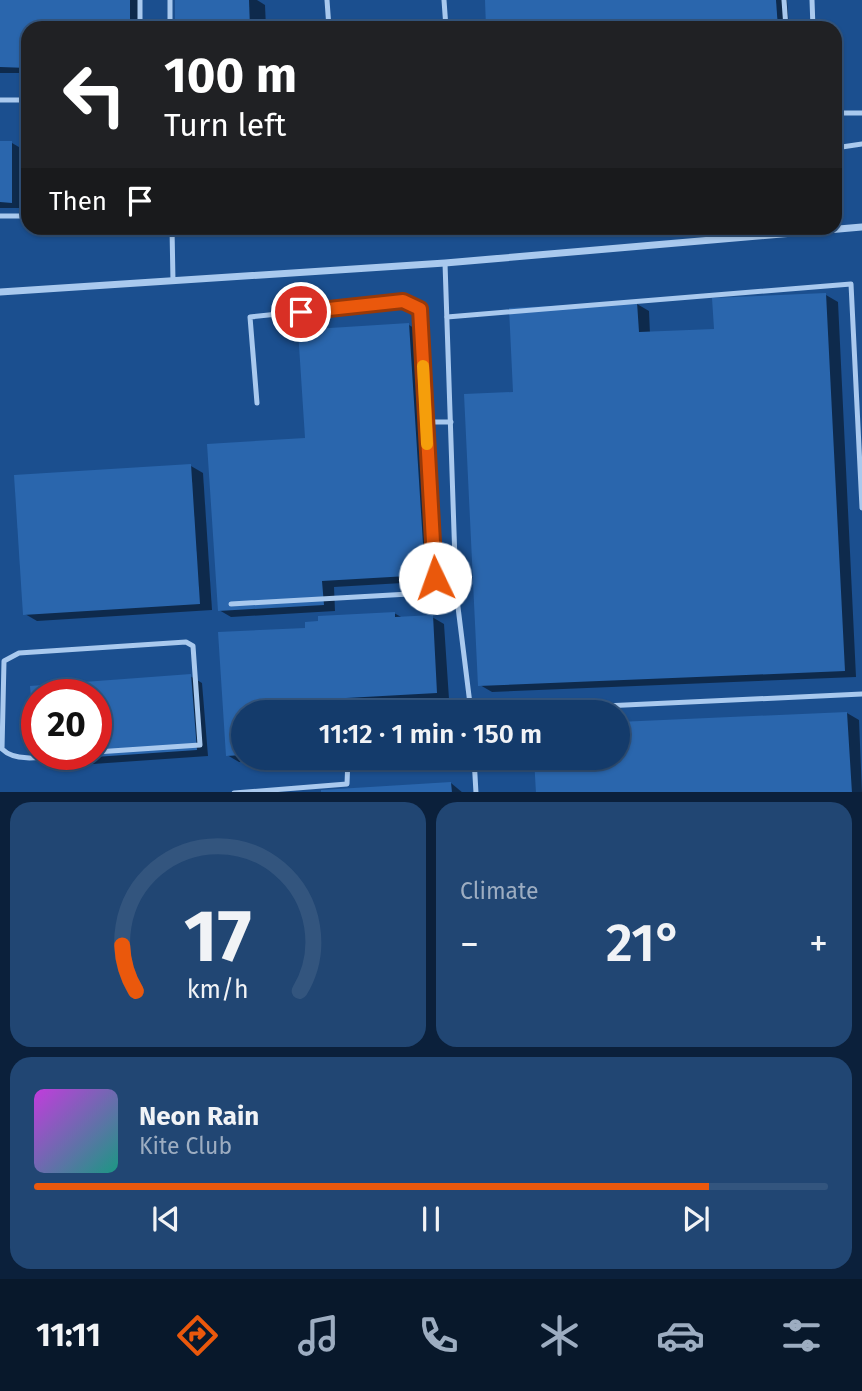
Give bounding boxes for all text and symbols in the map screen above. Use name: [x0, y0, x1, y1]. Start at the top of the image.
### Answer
text: 100 m: [164, 46, 297, 105]
icon: left: [49, 49, 140, 140]
text: Turn left: [164, 106, 286, 144]
icon: arrive: [121, 182, 159, 220]
text: Then: [49, 186, 107, 217]
pin: [271, 282, 331, 342]
icon: arrive: [282, 293, 320, 331]
position arrow: [398, 541, 472, 615]
speed limit sign: 20: [21, 679, 112, 770]
text: 11:12 · 1 min · 150 m: [319, 719, 542, 750]
text: Climate: [460, 877, 539, 905]
text: 17: [184, 893, 252, 980]
text: 21°: [606, 912, 682, 975]
text: −: [460, 921, 479, 967]
text: +: [809, 921, 828, 967]
text: km/h: [187, 974, 249, 1004]
text: Neon Rain: [139, 1101, 259, 1132]
text: Kite Club: [139, 1132, 232, 1160]
icon: previous: [147, 1200, 185, 1238]
icon: pause: [412, 1200, 450, 1238]
icon: next: [677, 1200, 715, 1238]
icon: directions: [173, 1311, 222, 1360]
icon: music: [294, 1311, 343, 1360]
icon: phone: [414, 1311, 463, 1360]
icon: climate: [535, 1311, 584, 1360]
icon: car: [656, 1311, 705, 1360]
icon: filters: [777, 1311, 826, 1360]
text: 11:11: [36, 1316, 101, 1354]

